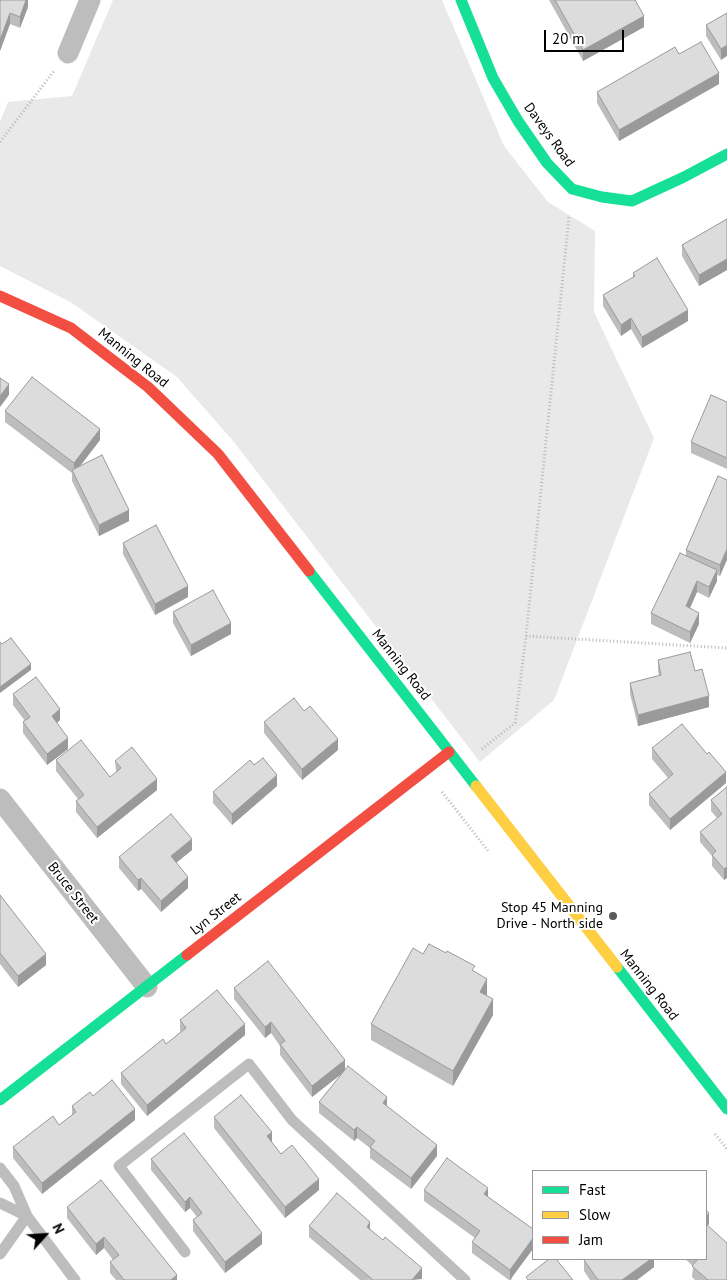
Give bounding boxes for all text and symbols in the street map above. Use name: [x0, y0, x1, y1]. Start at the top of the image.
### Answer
scale bar: [547, 20, 627, 52]
text: 20 m: [552, 29, 585, 48]
street label: Daveys Road: [520, 100, 578, 170]
street label: Manning Road: [94, 325, 172, 391]
street label: Manning Road: [368, 626, 434, 704]
street label: Bruce Street: [44, 859, 102, 927]
street label: Lyn Street: [187, 889, 245, 939]
place label: Stop 45 Manning Drive - North side: [497, 900, 603, 932]
marker: Stop 45 Manning Drive - North side: [607, 910, 619, 922]
street label: Manning Road: [616, 946, 682, 1024]
legend: [532, 1170, 707, 1260]
text: Fast: [579, 1180, 606, 1199]
text: Slow: [579, 1205, 610, 1224]
north arrow: [20, 1210, 70, 1260]
text: N: [48, 1220, 69, 1236]
text: Jam: [579, 1230, 603, 1249]

